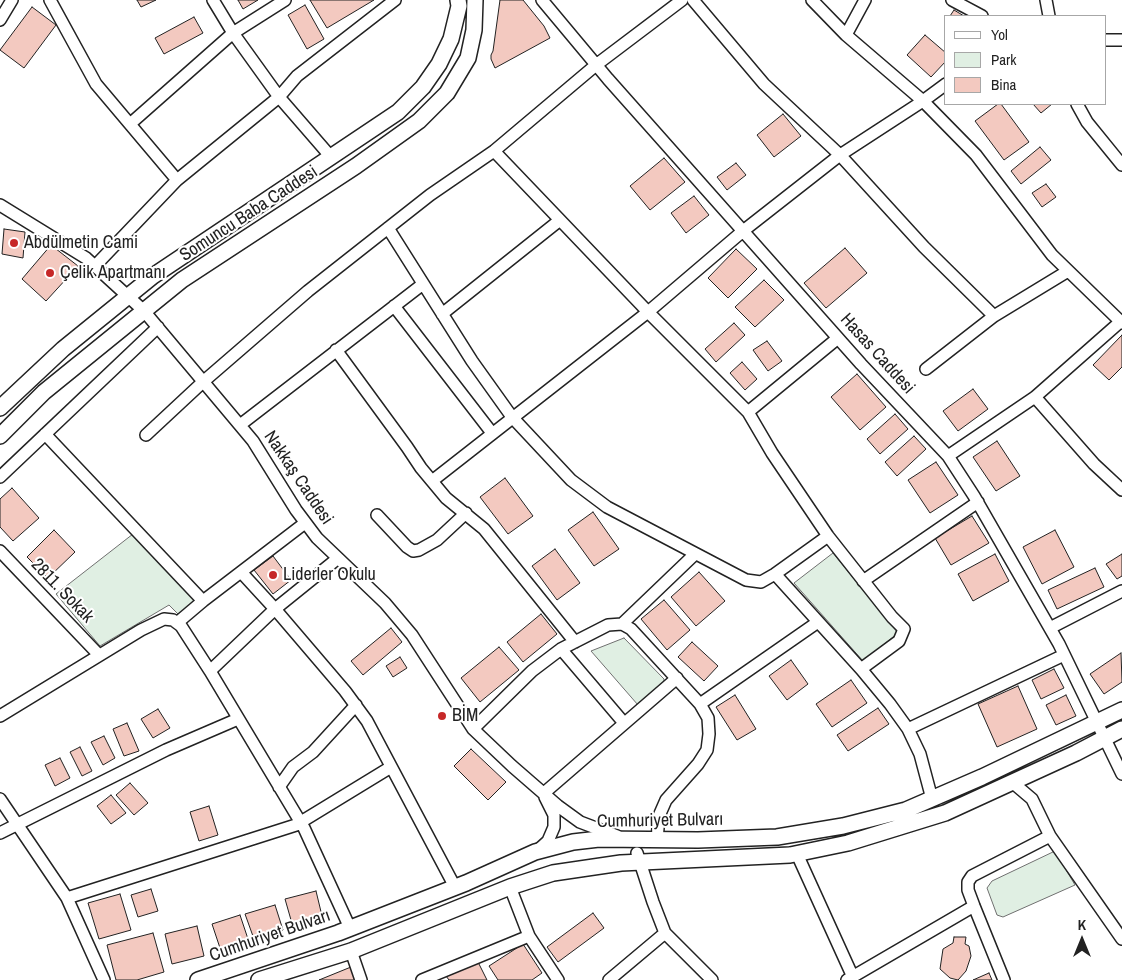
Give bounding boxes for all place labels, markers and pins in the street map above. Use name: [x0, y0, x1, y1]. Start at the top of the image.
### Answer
place label: Abdülmetin Cami: [24, 232, 138, 254]
marker: Abdülmetin Cami: [8, 237, 20, 249]
place label: Çelik Apartmanı: [60, 262, 166, 284]
marker: Çelik Apartmanı: [44, 267, 56, 279]
place label: Liderler Okulu: [283, 564, 376, 586]
marker: Liderler Okulu: [267, 569, 279, 581]
place label: BİM: [452, 705, 478, 727]
marker: BİM: [436, 710, 448, 722]

